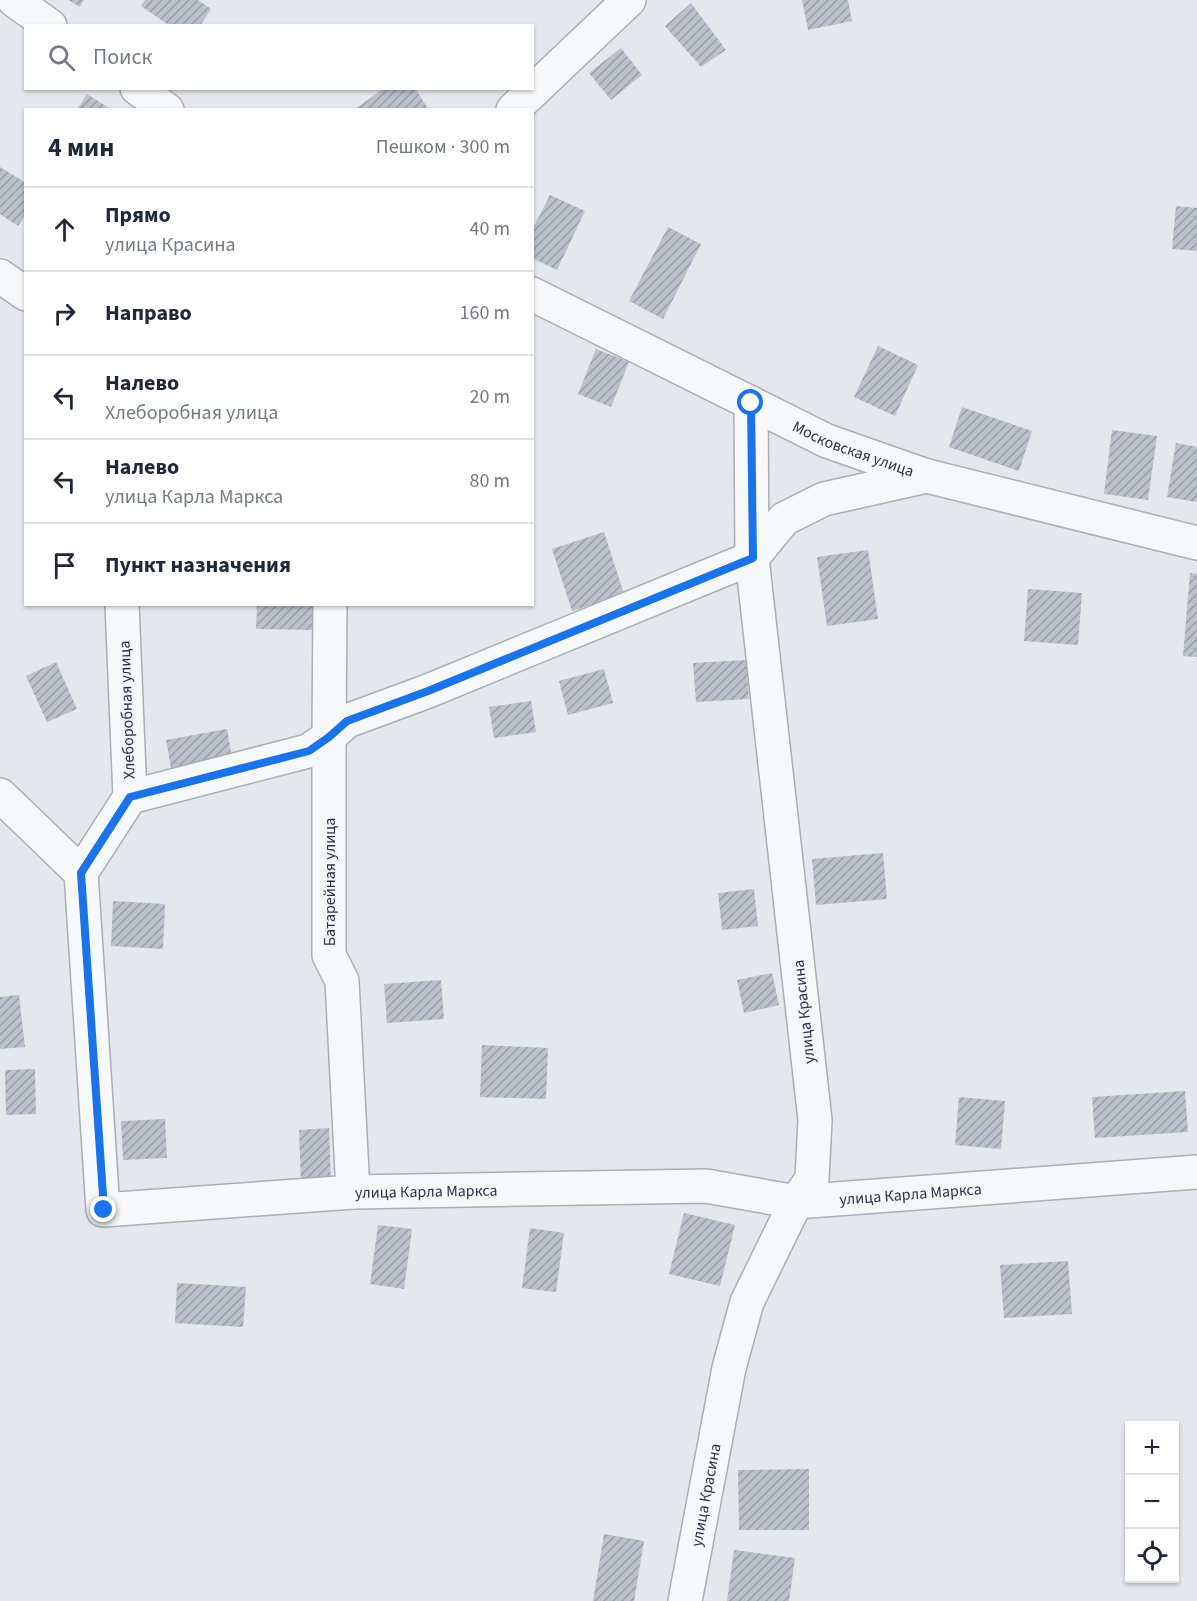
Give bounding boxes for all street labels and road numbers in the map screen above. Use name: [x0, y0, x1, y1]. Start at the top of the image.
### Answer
street label: Московская улица: [789, 416, 917, 483]
street label: Хлеборобная улица: [114, 640, 140, 780]
street label: Батарейная улица: [319, 818, 341, 946]
street label: улица Красина: [788, 959, 820, 1065]
street label: улица Карла Маркса: [839, 1178, 982, 1211]
street label: улица Карла Маркса: [355, 1180, 498, 1204]
street label: улица Красина: [686, 1442, 727, 1549]

